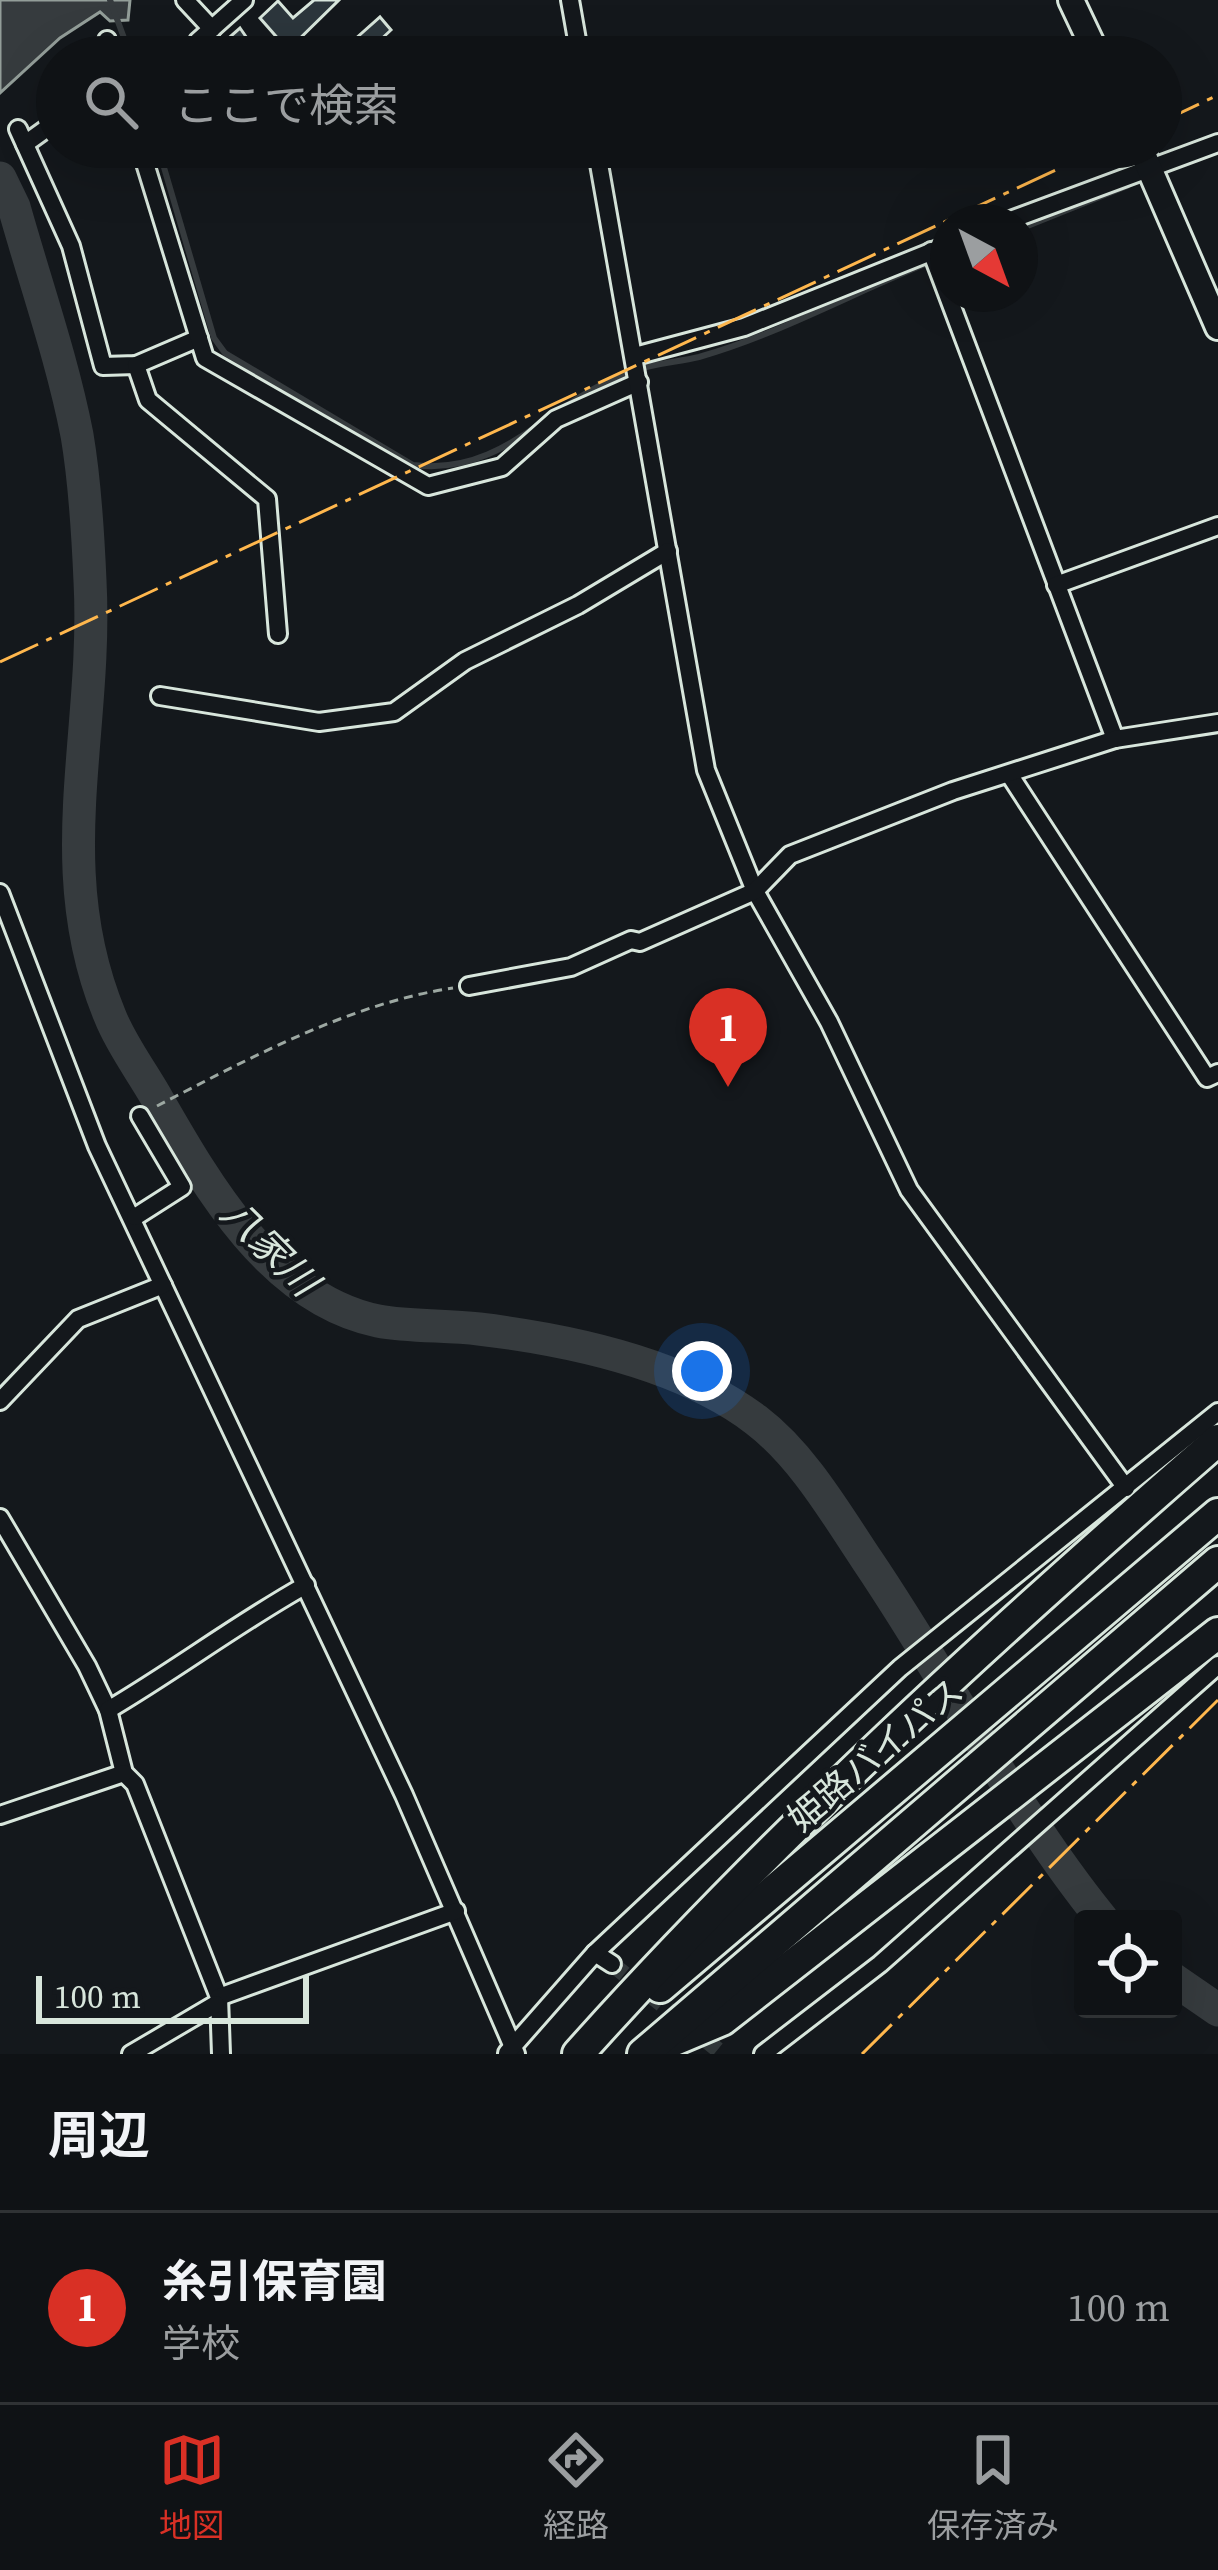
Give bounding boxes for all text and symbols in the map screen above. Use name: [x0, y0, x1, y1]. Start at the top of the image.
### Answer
search box: [36, 36, 1182, 168]
icon: search: [78, 69, 144, 135]
text: ここで検索: [174, 74, 399, 136]
north arrow: [930, 204, 1038, 312]
pin: 1: [689, 988, 767, 1087]
water label: 八家川: [210, 1187, 333, 1310]
your location: [672, 1341, 732, 1401]
street label: 姫路バイパス: [777, 1666, 974, 1842]
map controls: [1074, 1910, 1182, 2018]
button: locate: [1074, 1910, 1182, 2018]
scale bar: [36, 1970, 309, 2023]
text: 100 m: [54, 1974, 141, 2019]
text: 周辺: [48, 2100, 150, 2170]
text: 糸引保育園: [162, 2250, 387, 2312]
text: 1: [76, 2281, 98, 2334]
text: 100 m: [1067, 2281, 1170, 2334]
text: 学校: [162, 2317, 240, 2370]
tab: 地図: [159, 2427, 225, 2548]
tab: 経路: [543, 2427, 609, 2548]
tab: 保存済み: [927, 2427, 1059, 2548]

